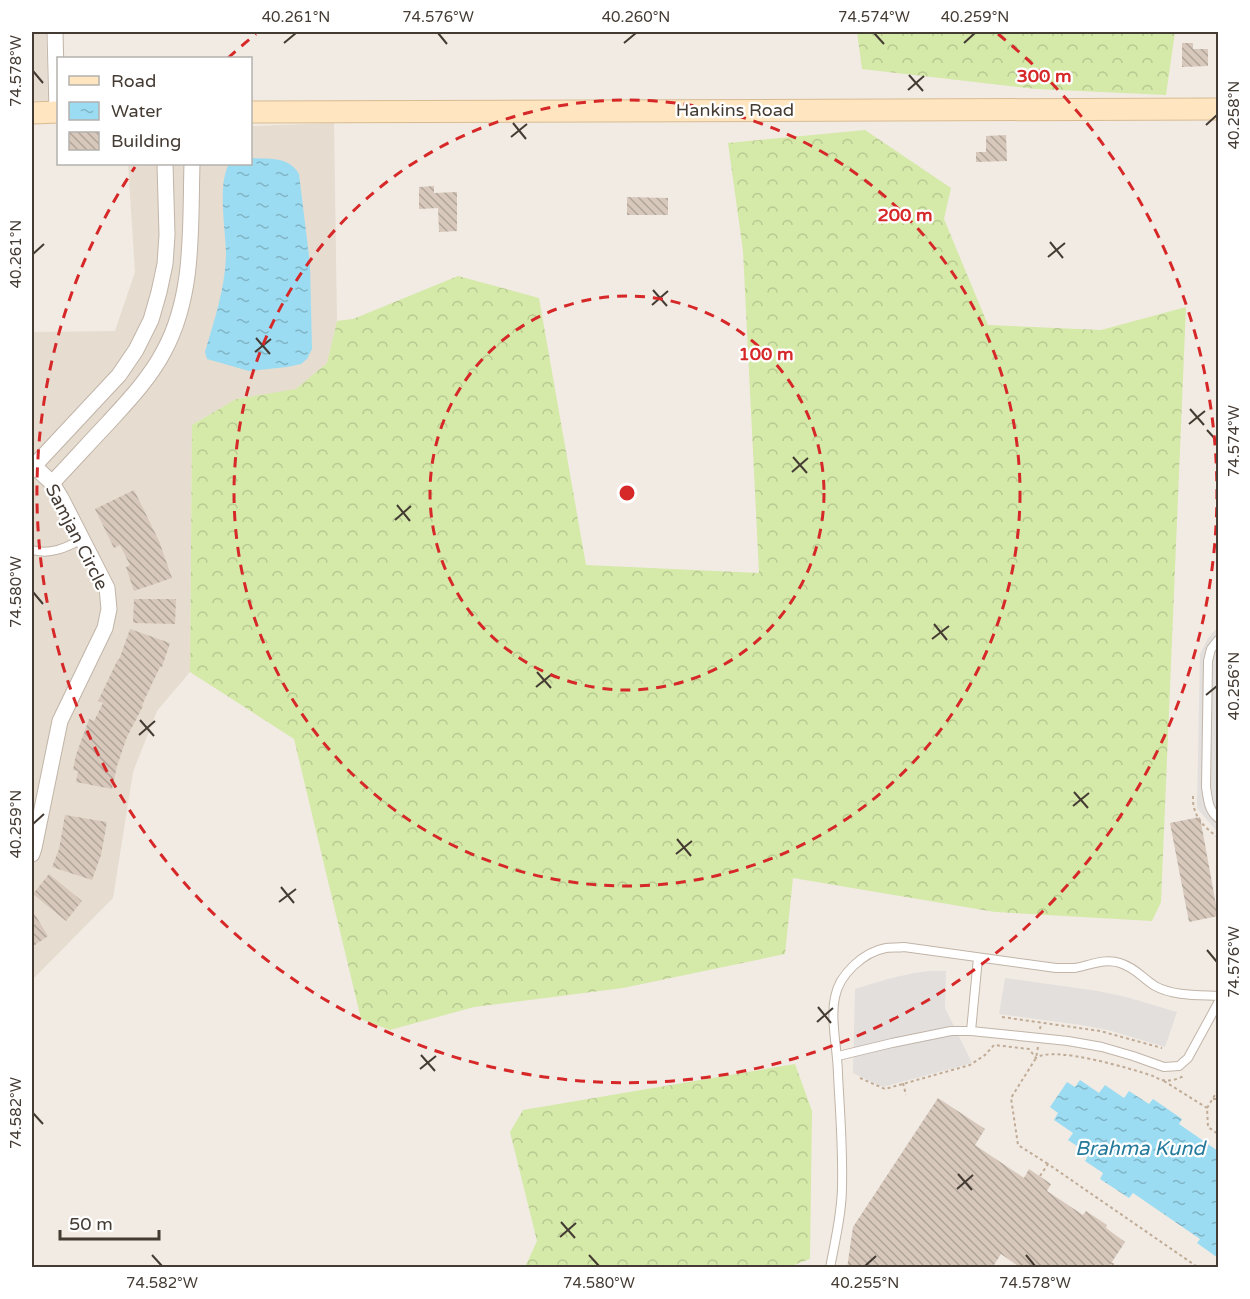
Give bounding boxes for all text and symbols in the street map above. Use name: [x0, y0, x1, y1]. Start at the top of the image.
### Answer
text: 40.261°N: [262, 8, 330, 26]
text: 74.576°W: [402, 8, 474, 26]
text: 40.260°N: [602, 8, 670, 26]
text: 74.574°W: [838, 8, 910, 26]
text: 40.259°N: [941, 8, 1009, 26]
text: 74.578°W: [7, 35, 25, 107]
legend: [57, 57, 252, 165]
text: 300 m: [1016, 65, 1072, 87]
text: Road: [111, 70, 156, 92]
text: 40.258°N: [1225, 81, 1243, 149]
street label: Hankins Road: [676, 99, 794, 121]
text: Water: [111, 100, 162, 122]
text: Building: [111, 130, 181, 152]
text: 200 m: [877, 204, 933, 226]
text: 40.261°N: [7, 220, 25, 288]
text: 100 m: [738, 343, 794, 365]
text: 74.574°W: [1225, 405, 1243, 477]
street label: Samjan Circle: [41, 480, 113, 594]
centre of rings: [617, 483, 637, 503]
text: 74.580°W: [7, 556, 25, 628]
text: 40.256°N: [1225, 652, 1243, 720]
text: 40.259°N: [7, 790, 25, 858]
text: 74.576°W: [1225, 926, 1243, 998]
text: 74.582°W: [7, 1077, 25, 1149]
water label: Brahma Kund: [1075, 1137, 1207, 1161]
scale bar: [60, 1203, 159, 1241]
text: 50 m: [69, 1213, 113, 1235]
text: 74.582°W: [126, 1274, 198, 1292]
text: 74.580°W: [563, 1274, 635, 1292]
text: 40.255°N: [831, 1274, 899, 1292]
text: 74.578°W: [999, 1274, 1071, 1292]

